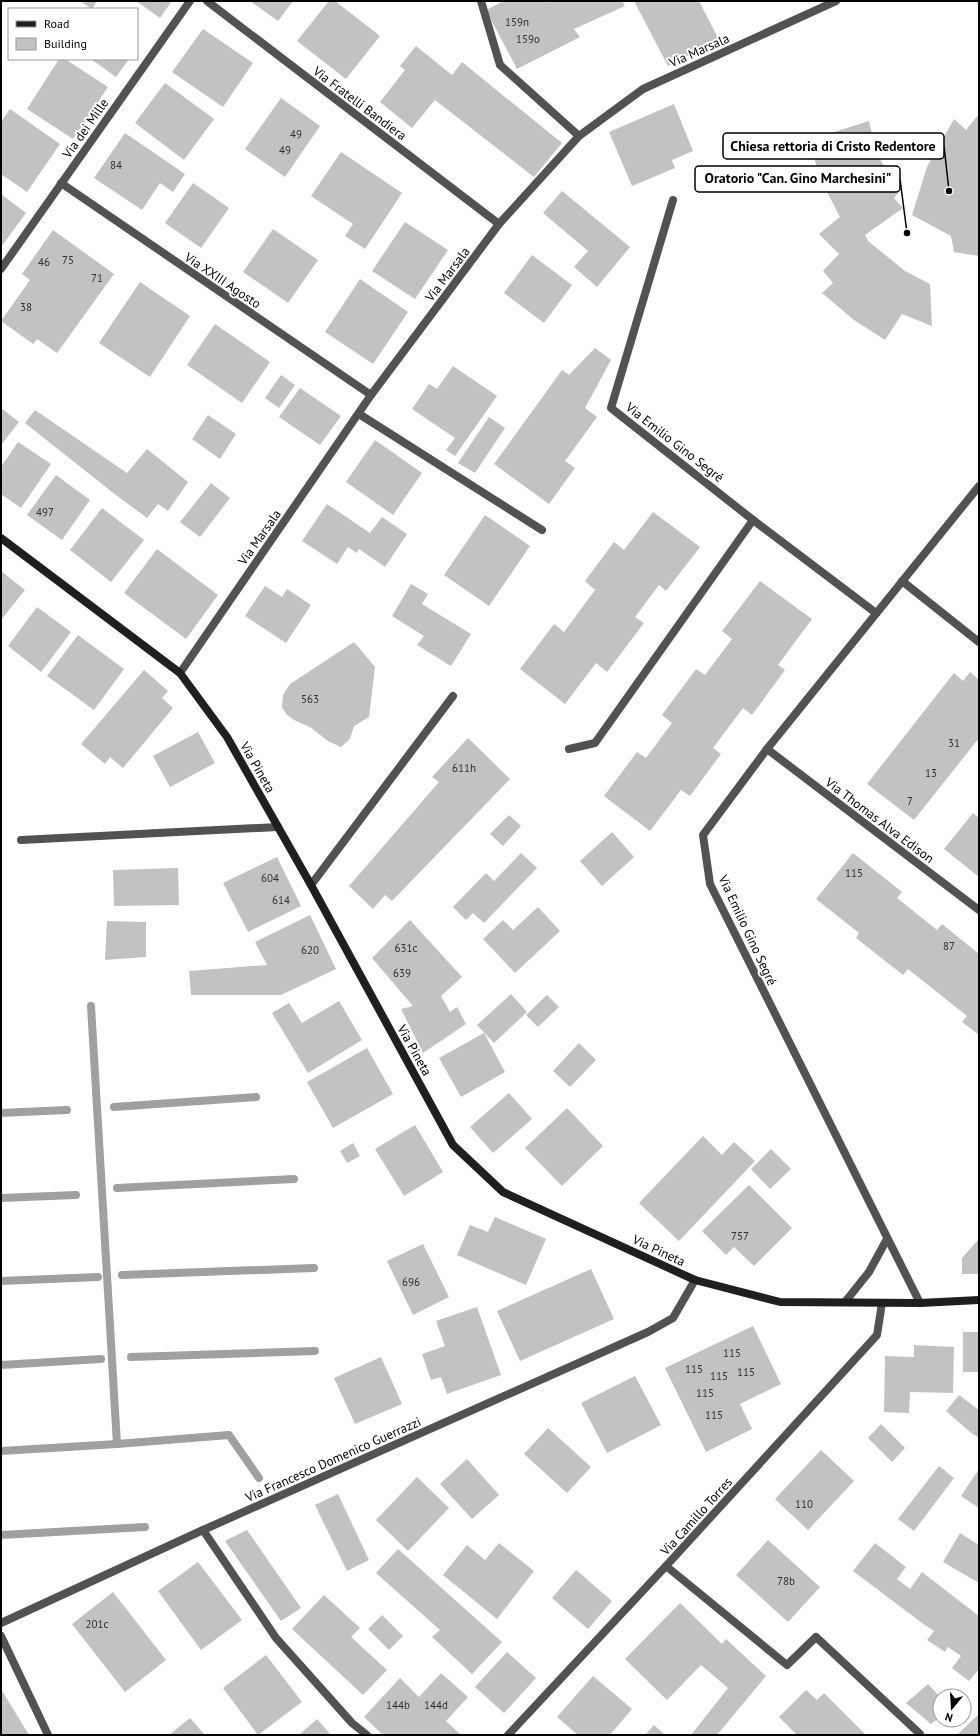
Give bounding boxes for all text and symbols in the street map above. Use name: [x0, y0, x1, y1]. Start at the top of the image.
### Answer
legend: [8, 8, 138, 60]
house number: 159n: [505, 15, 529, 29]
text: Road: [44, 16, 69, 31]
street label: Via Marsala: [666, 30, 732, 72]
house number: 159o: [516, 32, 540, 46]
text: Building: [44, 36, 87, 51]
street label: Via Fratelli Bandiera: [309, 62, 410, 144]
street label: Via dei Mille: [58, 95, 112, 162]
house number: 49: [290, 127, 302, 141]
callout: Chiesa rettoria di Cristo Redentore: [723, 133, 944, 159]
text: Chiesa rettoria di Cristo Redentore: [730, 137, 936, 155]
house number: 49: [279, 143, 291, 157]
house number: 84: [110, 158, 122, 172]
callout: Oratorio "Can. Gino Marchesini": [695, 166, 900, 192]
text: Oratorio "Can. Gino Marchesini": [705, 169, 891, 187]
street label: Via Marsala: [421, 244, 473, 306]
street label: Via XXIII Agosto: [180, 248, 264, 312]
house number: 75: [62, 253, 74, 267]
house number: 46: [38, 255, 50, 269]
house number: 71: [91, 271, 103, 285]
house number: 38: [20, 300, 32, 314]
street label: Via Emilio Gino Segré: [621, 398, 727, 486]
house number: 497: [36, 505, 54, 519]
street label: Via Marsala: [233, 506, 285, 569]
house number: 563: [301, 692, 319, 706]
house number: 31: [948, 736, 960, 750]
street label: Via Pineta: [236, 738, 279, 796]
house number: 611h: [452, 761, 476, 775]
house number: 13: [925, 766, 937, 780]
street label: Via Thomas Alva Edison: [821, 773, 937, 867]
house number: 7: [907, 794, 913, 808]
house number: 115: [845, 866, 863, 880]
house number: 604: [261, 871, 279, 885]
street label: Via Emilio Gino Segré: [714, 871, 781, 988]
house number: 614: [272, 893, 290, 907]
house number: 87: [943, 939, 955, 953]
house number: 631c: [395, 941, 418, 955]
house number: 620: [301, 943, 319, 957]
house number: 639: [393, 966, 411, 980]
street label: Via Pineta: [393, 1021, 436, 1079]
house number: 757: [731, 1229, 749, 1243]
street label: Via Pineta: [629, 1230, 688, 1270]
house number: 696: [402, 1275, 420, 1289]
house number: 115: [723, 1346, 741, 1360]
house number: 115: [685, 1362, 703, 1376]
house number: 115: [737, 1365, 755, 1379]
house number: 115: [710, 1369, 728, 1383]
house number: 115: [696, 1386, 714, 1400]
house number: 115: [705, 1408, 723, 1422]
street label: Via Francesco Domenico Guerrazzi: [242, 1413, 424, 1506]
street label: Via Camillo Torres: [656, 1474, 736, 1560]
house number: 110: [795, 1497, 813, 1511]
house number: 78b: [777, 1574, 795, 1588]
house number: 201c: [86, 1617, 109, 1631]
north arrow: [932, 1688, 972, 1728]
house number: 144b: [386, 1698, 410, 1712]
house number: 144d: [424, 1698, 448, 1712]
text: N: [943, 1710, 955, 1725]

